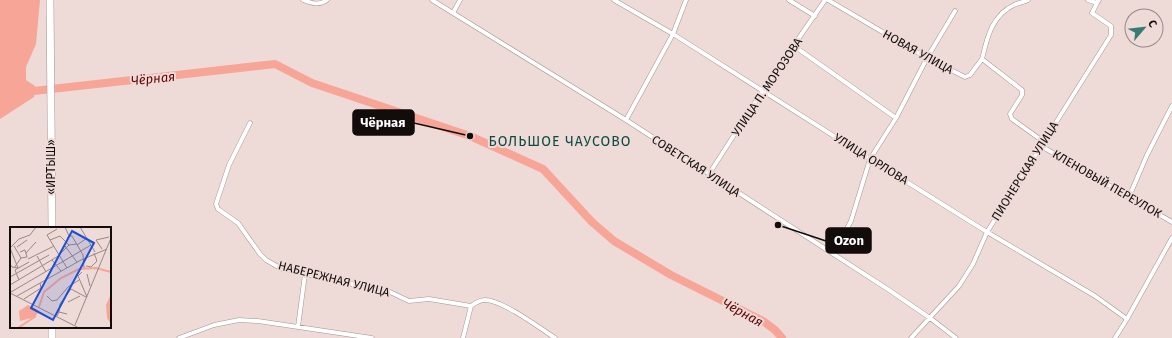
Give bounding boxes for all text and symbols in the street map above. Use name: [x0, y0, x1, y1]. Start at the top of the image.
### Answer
north arrow: [1124, 8, 1164, 48]
text: С: [1145, 18, 1160, 30]
street label: НОВАЯ УЛИЦА: [880, 27, 956, 77]
street label: УЛИЦА П. МОРОЗОВА: [729, 35, 805, 139]
water label: Чёрная: [130, 69, 176, 88]
callout: Чёрная: [353, 110, 414, 135]
text: Чёрная: [361, 115, 405, 130]
street label: ПИОНЕРСКАЯ УЛИЦА: [989, 119, 1061, 223]
street label: УЛИЦА ОРЛОВА: [831, 130, 911, 188]
street label: СОВЕТСКАЯ УЛИЦА: [649, 132, 743, 200]
district label: БОЛЬШОЕ ЧАУСОВО: [489, 133, 631, 150]
street label: «ИРТЫШ»: [44, 139, 58, 195]
street label: КЛЕНОВЫЙ ПЕРЕУЛОК: [1050, 146, 1165, 221]
inset map: [10, 227, 111, 328]
callout: Ozon: [826, 228, 871, 253]
text: Ozon: [834, 233, 864, 248]
street label: НАБЕРЕЖНАЯ УЛИЦА: [277, 258, 391, 300]
water label: Чёрная: [720, 295, 766, 330]

